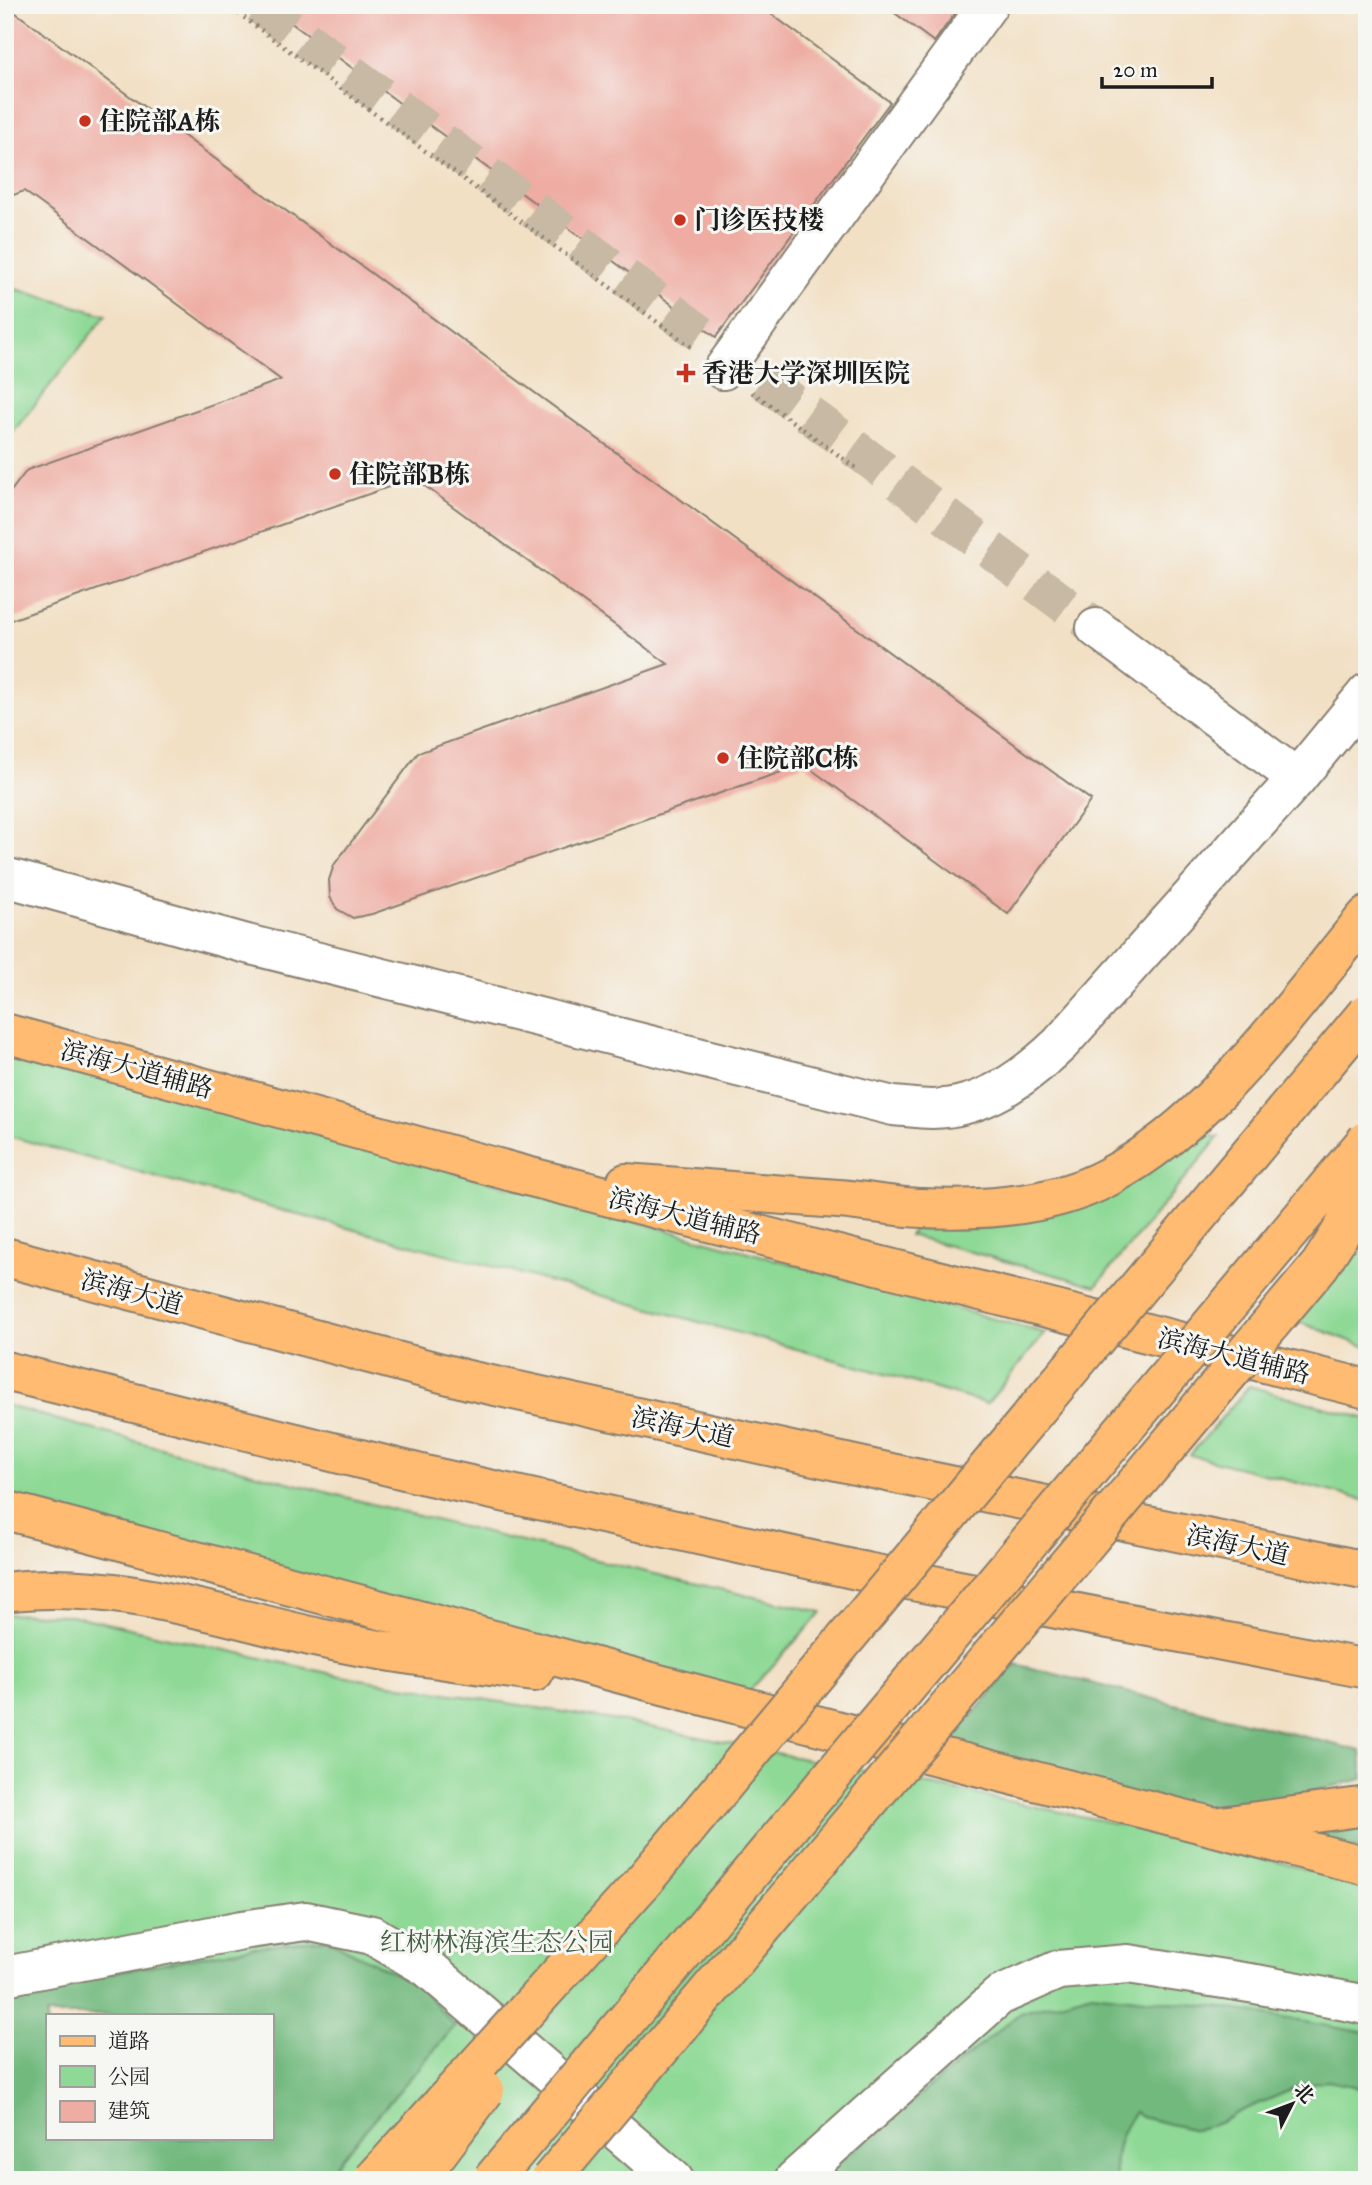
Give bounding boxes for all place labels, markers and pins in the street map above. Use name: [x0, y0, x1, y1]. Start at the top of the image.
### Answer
place label: 住院部A栋: [99, 105, 221, 137]
marker: 住院部A栋: [77, 113, 93, 129]
place label: 门诊医技楼: [694, 204, 824, 236]
marker: 门诊医技楼: [672, 212, 688, 228]
place label: 香港大学深圳医院: [702, 357, 910, 389]
marker: 香港大学深圳医院: [676, 363, 696, 383]
place label: 住院部B栋: [349, 458, 470, 490]
marker: 住院部B栋: [327, 466, 343, 482]
place label: 住院部C栋: [737, 742, 859, 774]
marker: 住院部C栋: [715, 750, 731, 766]

